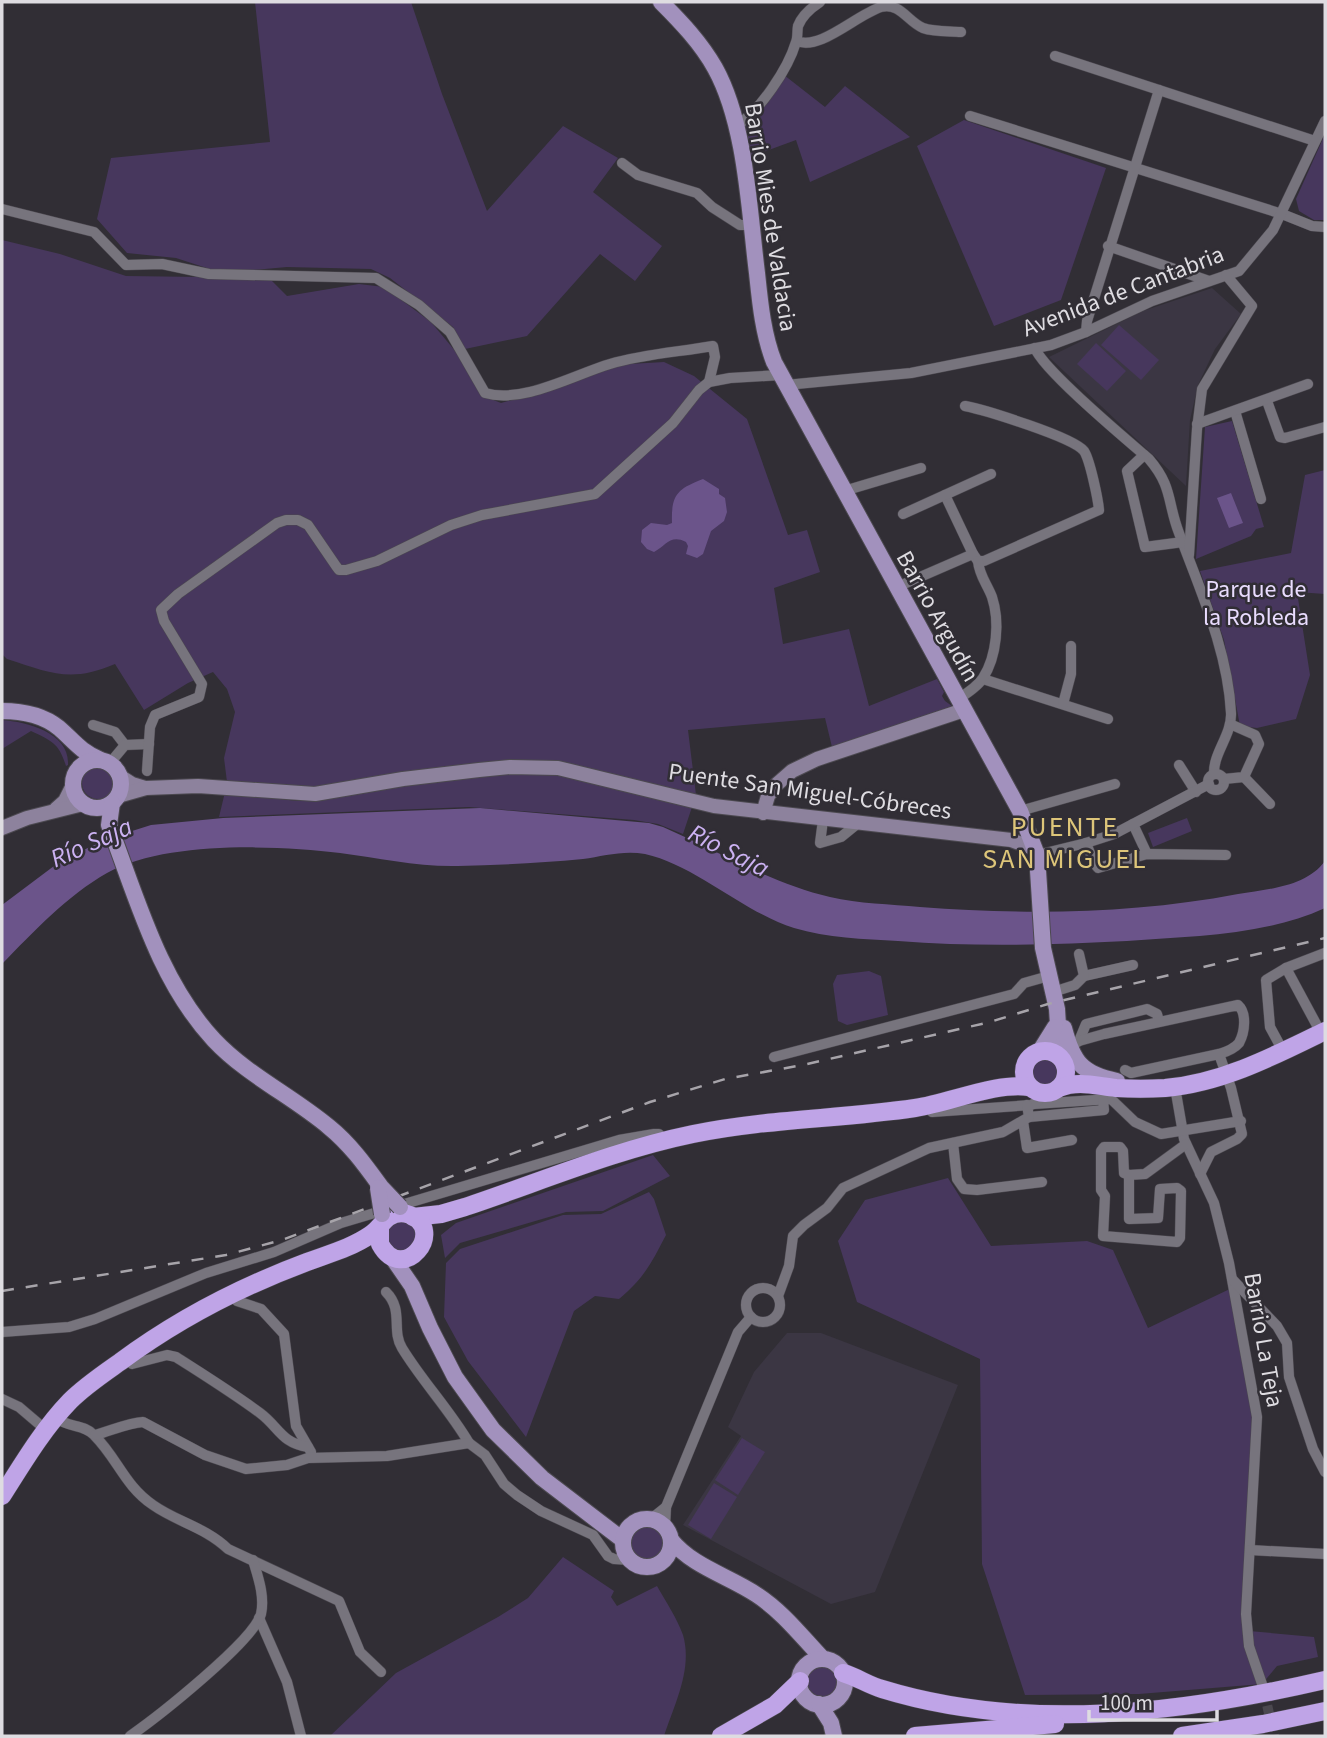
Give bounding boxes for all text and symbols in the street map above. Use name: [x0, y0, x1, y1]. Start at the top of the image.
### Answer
street label: Barrio Mies de Valdacia: [735, 100, 806, 334]
street label: Avenida de Cantabria: [1017, 237, 1229, 346]
street label: Barrio Argudín: [887, 544, 988, 688]
park label: Parque de la Robleda: [1203, 572, 1309, 635]
street label: Puente San Miguel-Cóbreces: [666, 754, 954, 829]
district label: PUENTE SAN MIGUEL: [982, 807, 1148, 879]
water label: Río Saja: [44, 808, 138, 877]
water label: Río Saja: [682, 814, 776, 887]
street label: Barrio La Teja: [1234, 1270, 1293, 1410]
scale bar: [1089, 1678, 1217, 1722]
text: 100 m: [1100, 1688, 1153, 1718]

